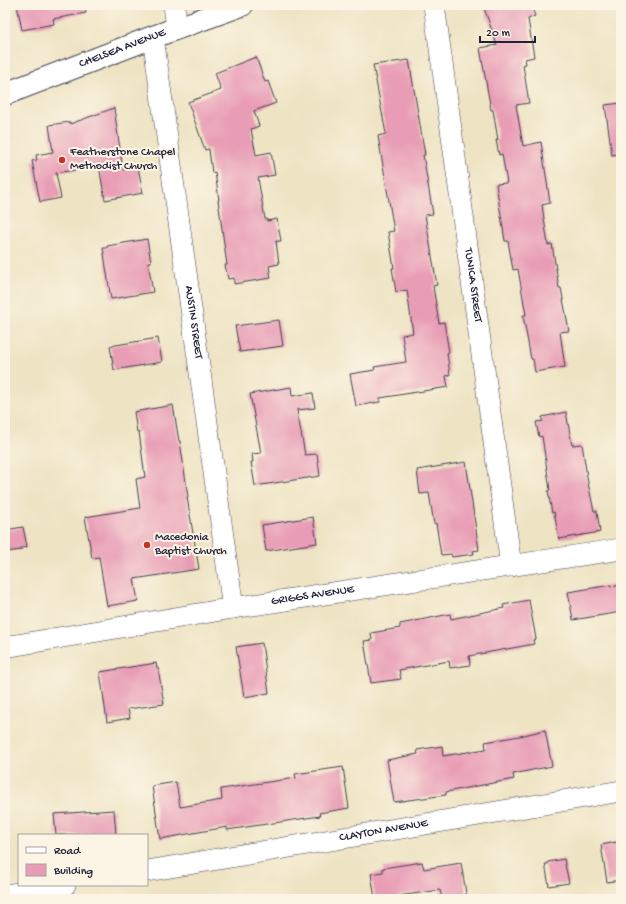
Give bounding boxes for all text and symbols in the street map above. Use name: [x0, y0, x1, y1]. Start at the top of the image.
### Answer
scale bar: [480, 18, 535, 44]
street label: CHELSEA AVENUE: [77, 26, 168, 72]
text: 20 m: [486, 27, 511, 41]
place label: Featherstone Chapel Methodist Church: [69, 146, 176, 174]
marker: Featherstone Chapel Methodist Church: [57, 155, 67, 165]
street label: TUNICA STREET: [460, 246, 485, 325]
street label: AUSTIN STREET: [181, 285, 205, 361]
place label: Macedonia Baptist Church: [154, 531, 227, 559]
marker: Macedonia Baptist Church: [142, 540, 152, 550]
street label: GRIGGS AVENUE: [270, 583, 356, 609]
street label: CLAYTON AVENUE: [338, 817, 430, 845]
legend: [18, 834, 148, 886]
text: Road: [54, 845, 81, 859]
text: Building: [53, 865, 93, 879]

